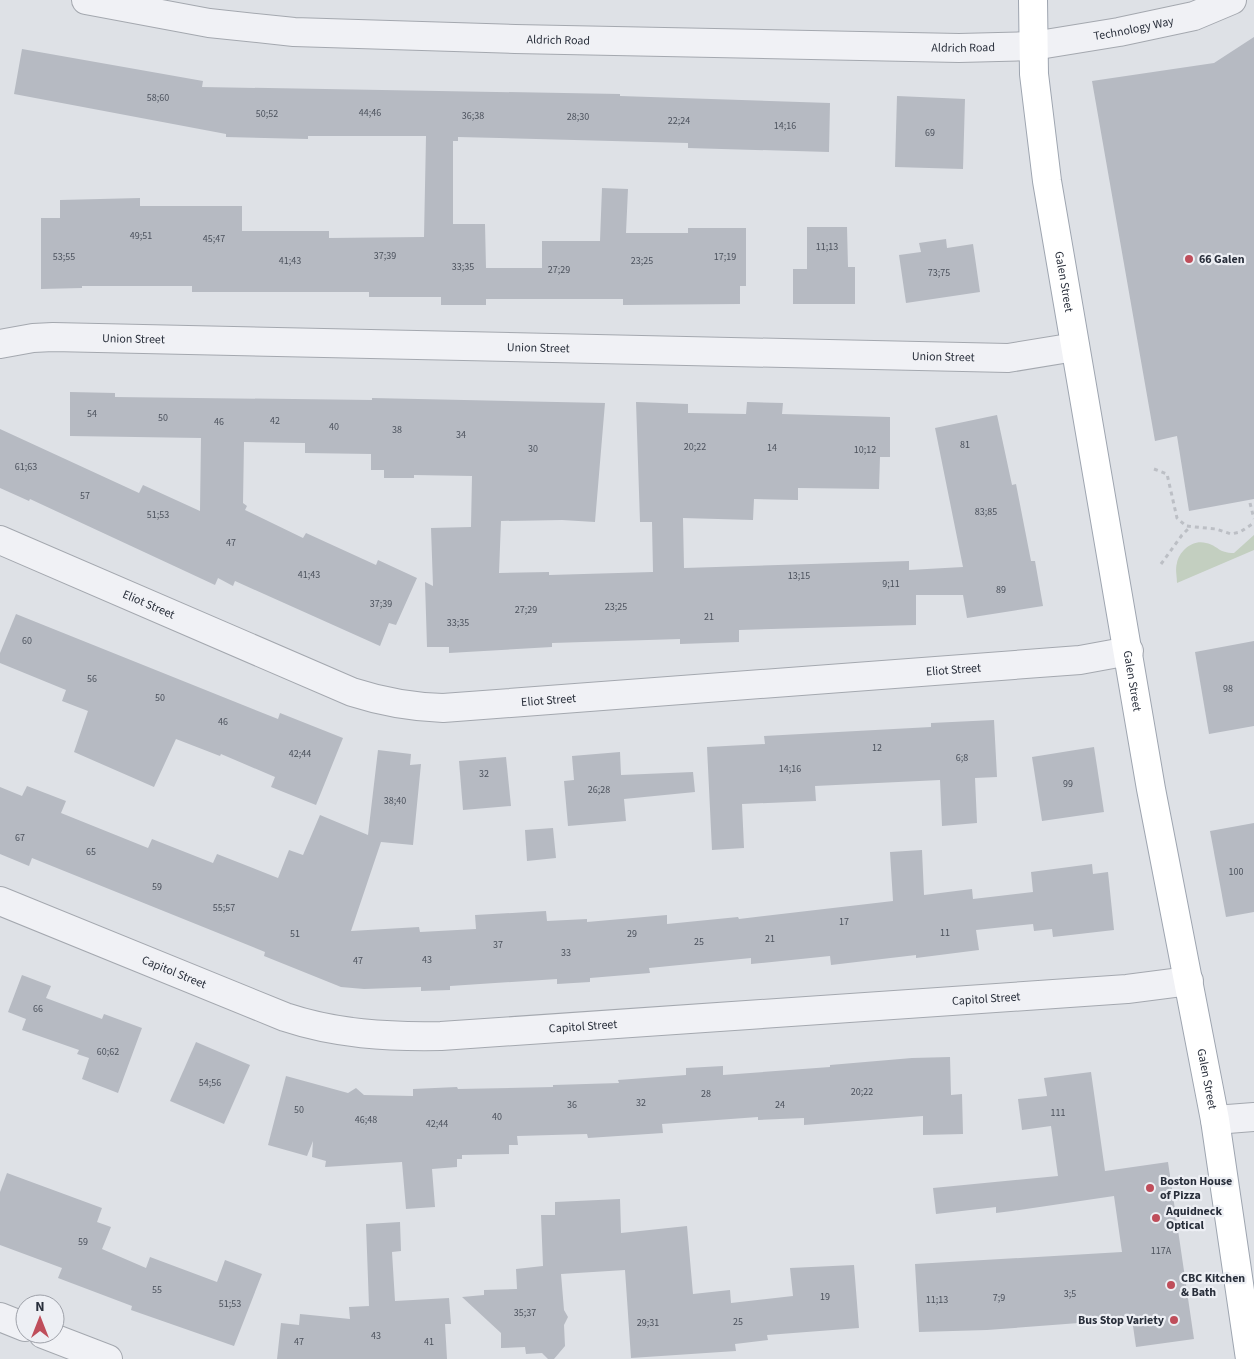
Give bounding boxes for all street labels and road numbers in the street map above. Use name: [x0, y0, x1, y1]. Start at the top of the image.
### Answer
street label: Technology Way: [1092, 12, 1176, 45]
street label: Aldrich Road: [526, 31, 590, 49]
street label: Aldrich Road: [931, 39, 995, 57]
street label: Galen Street: [1051, 250, 1078, 314]
street label: Union Street: [102, 330, 165, 348]
street label: Union Street: [507, 338, 570, 357]
street label: Union Street: [912, 347, 975, 366]
street label: Eliot Street: [120, 585, 177, 623]
street label: Galen Street: [1119, 649, 1146, 713]
street label: Eliot Street: [925, 659, 982, 680]
street label: Eliot Street: [520, 689, 577, 711]
street label: Capitol Street: [139, 951, 209, 993]
street label: Capitol Street: [951, 988, 1021, 1009]
street label: Capitol Street: [548, 1015, 618, 1037]
street label: Galen Street: [1193, 1047, 1221, 1111]

